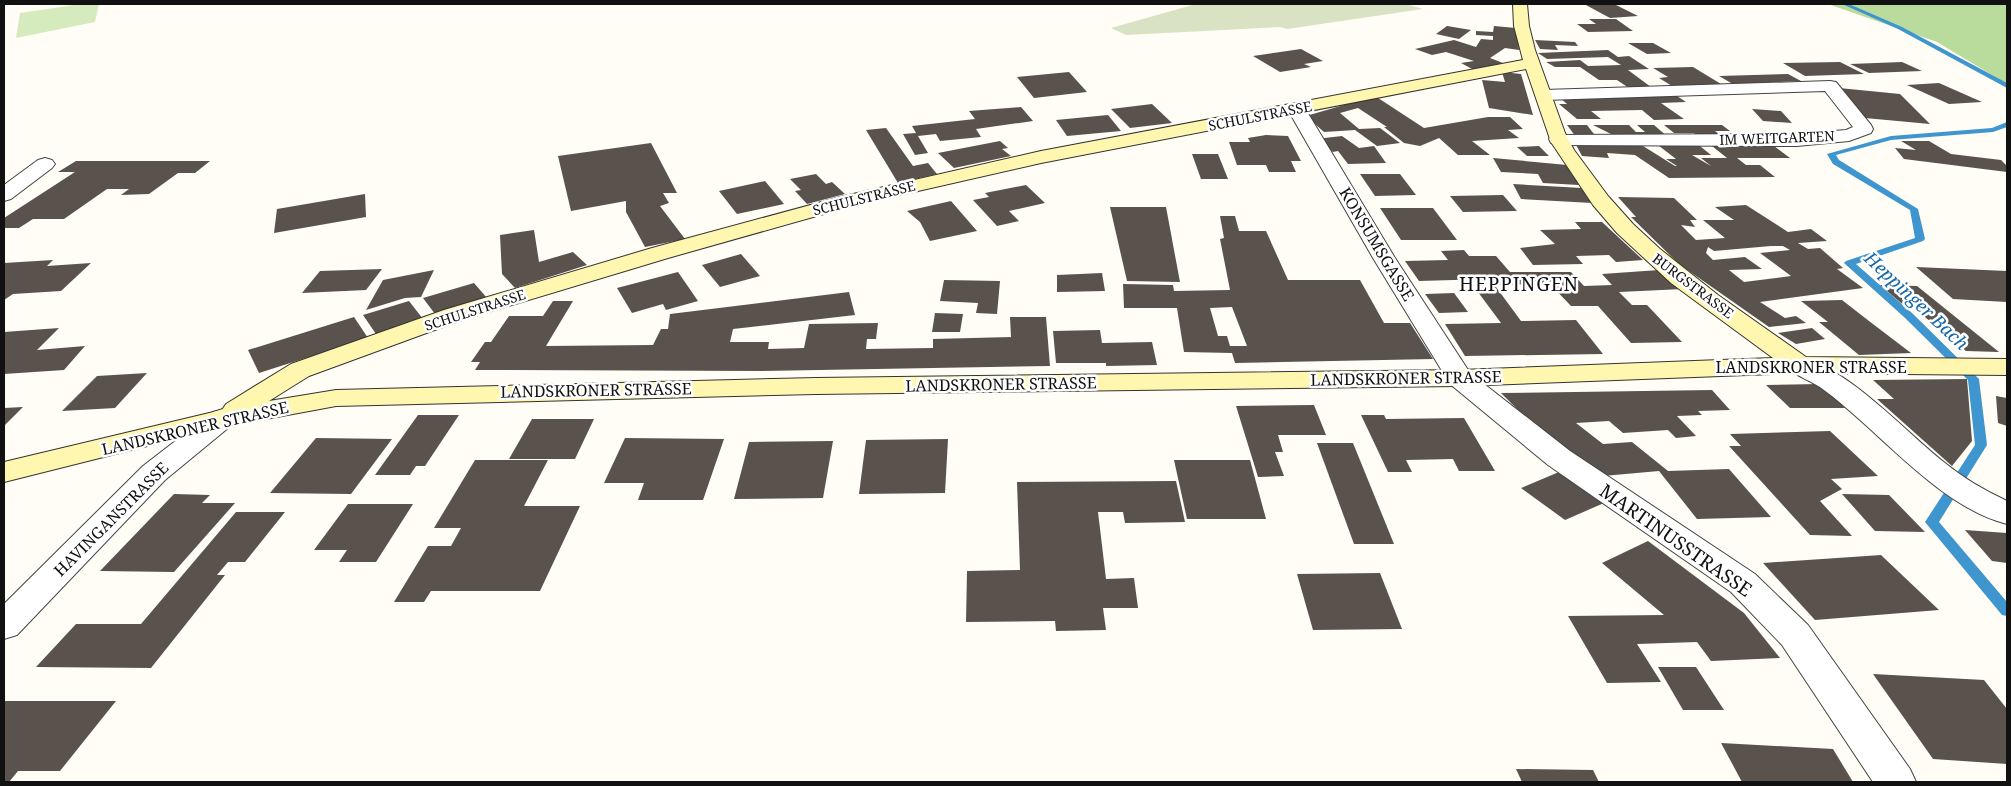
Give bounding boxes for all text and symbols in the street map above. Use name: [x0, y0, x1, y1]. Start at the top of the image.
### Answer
street label: SCHULSTRASSE: [1207, 96, 1314, 135]
street label: IM WEITGARTEN: [1719, 126, 1835, 149]
street label: SCHULSTRASSE: [811, 176, 917, 219]
street label: KONSUMSGASSE: [1334, 183, 1420, 305]
water label: Heppinger Bach: [1859, 245, 1974, 355]
street label: BURGSTRASSE: [1649, 249, 1738, 323]
district label: HEPPINGEN: [1459, 271, 1579, 297]
street label: SCHULSTRASSE: [422, 284, 528, 335]
street label: LANDSKRONER STRASSE: [1715, 356, 1907, 378]
street label: LANDSKRONER STRASSE: [1310, 365, 1502, 391]
street label: LANDSKRONER STRASSE: [905, 371, 1097, 397]
street label: LANDSKRONER STRASSE: [500, 377, 692, 403]
street label: LANDSKRONER STRASSE: [99, 396, 291, 460]
street label: HAVINGANSTRASSE: [49, 457, 173, 581]
street label: MARTINUSSTRASSE: [1595, 478, 1757, 602]

